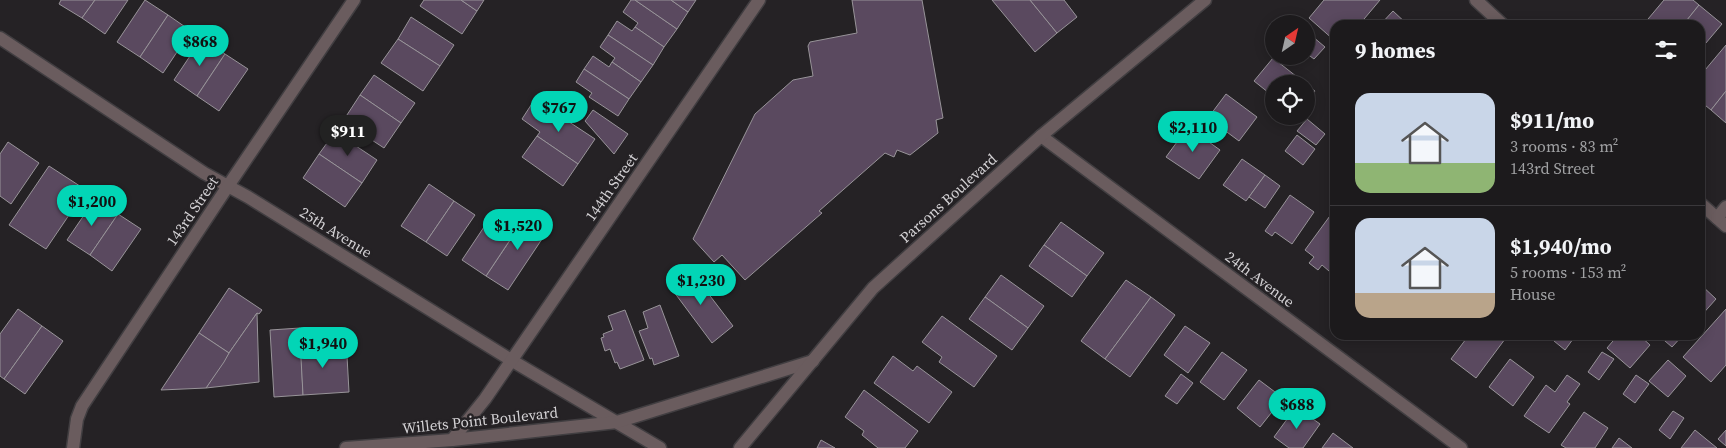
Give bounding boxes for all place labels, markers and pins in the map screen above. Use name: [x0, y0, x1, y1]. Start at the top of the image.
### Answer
pin: $868: [170, 24, 230, 67]
pin: $767: [529, 90, 589, 133]
pin: $2,110: [1152, 110, 1234, 153]
pin: $911: [318, 114, 378, 157]
pin: $1,200: [51, 184, 133, 227]
pin: $1,520: [477, 208, 559, 251]
pin: $1,230: [660, 264, 742, 306]
pin: $1,940: [282, 326, 364, 369]
pin: $688: [1267, 388, 1327, 430]

